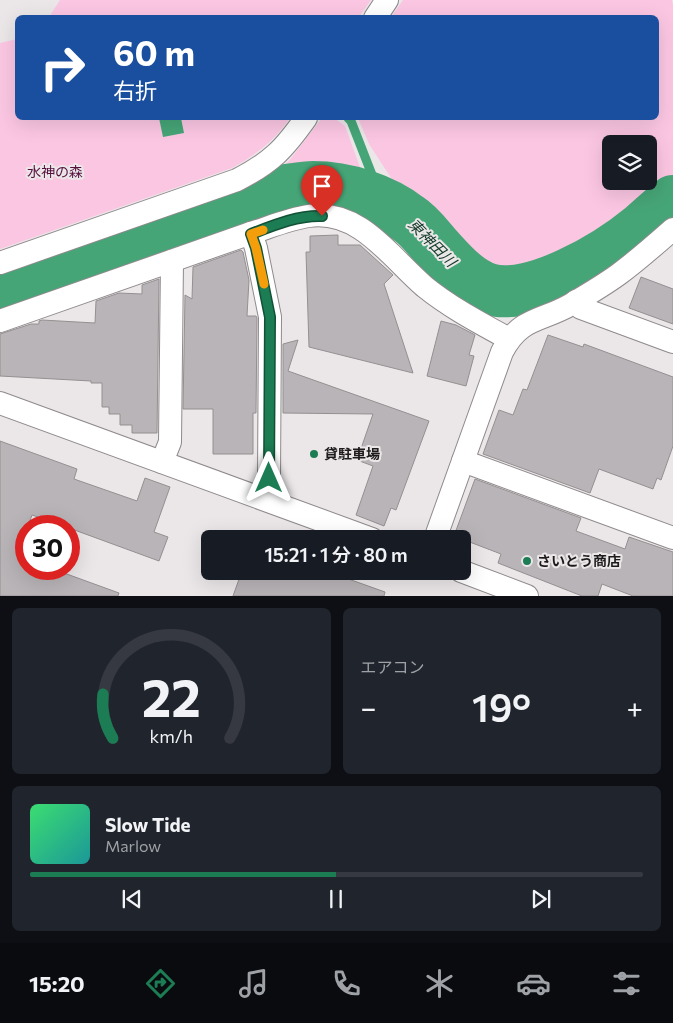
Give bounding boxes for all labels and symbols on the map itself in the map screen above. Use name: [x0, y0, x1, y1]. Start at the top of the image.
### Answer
park label: 水神の森: [27, 163, 83, 180]
pin: [301, 165, 343, 216]
water label: 東神田川: [405, 215, 462, 271]
place label: 貸駐車場: [324, 445, 380, 462]
marker: 貸駐車場: [308, 448, 320, 460]
position arrow: [242, 451, 294, 503]
speed limit sign: 30: [15, 515, 80, 580]
place label: さいとう商店: [537, 552, 621, 569]
marker: さいとう商店: [521, 555, 533, 567]

